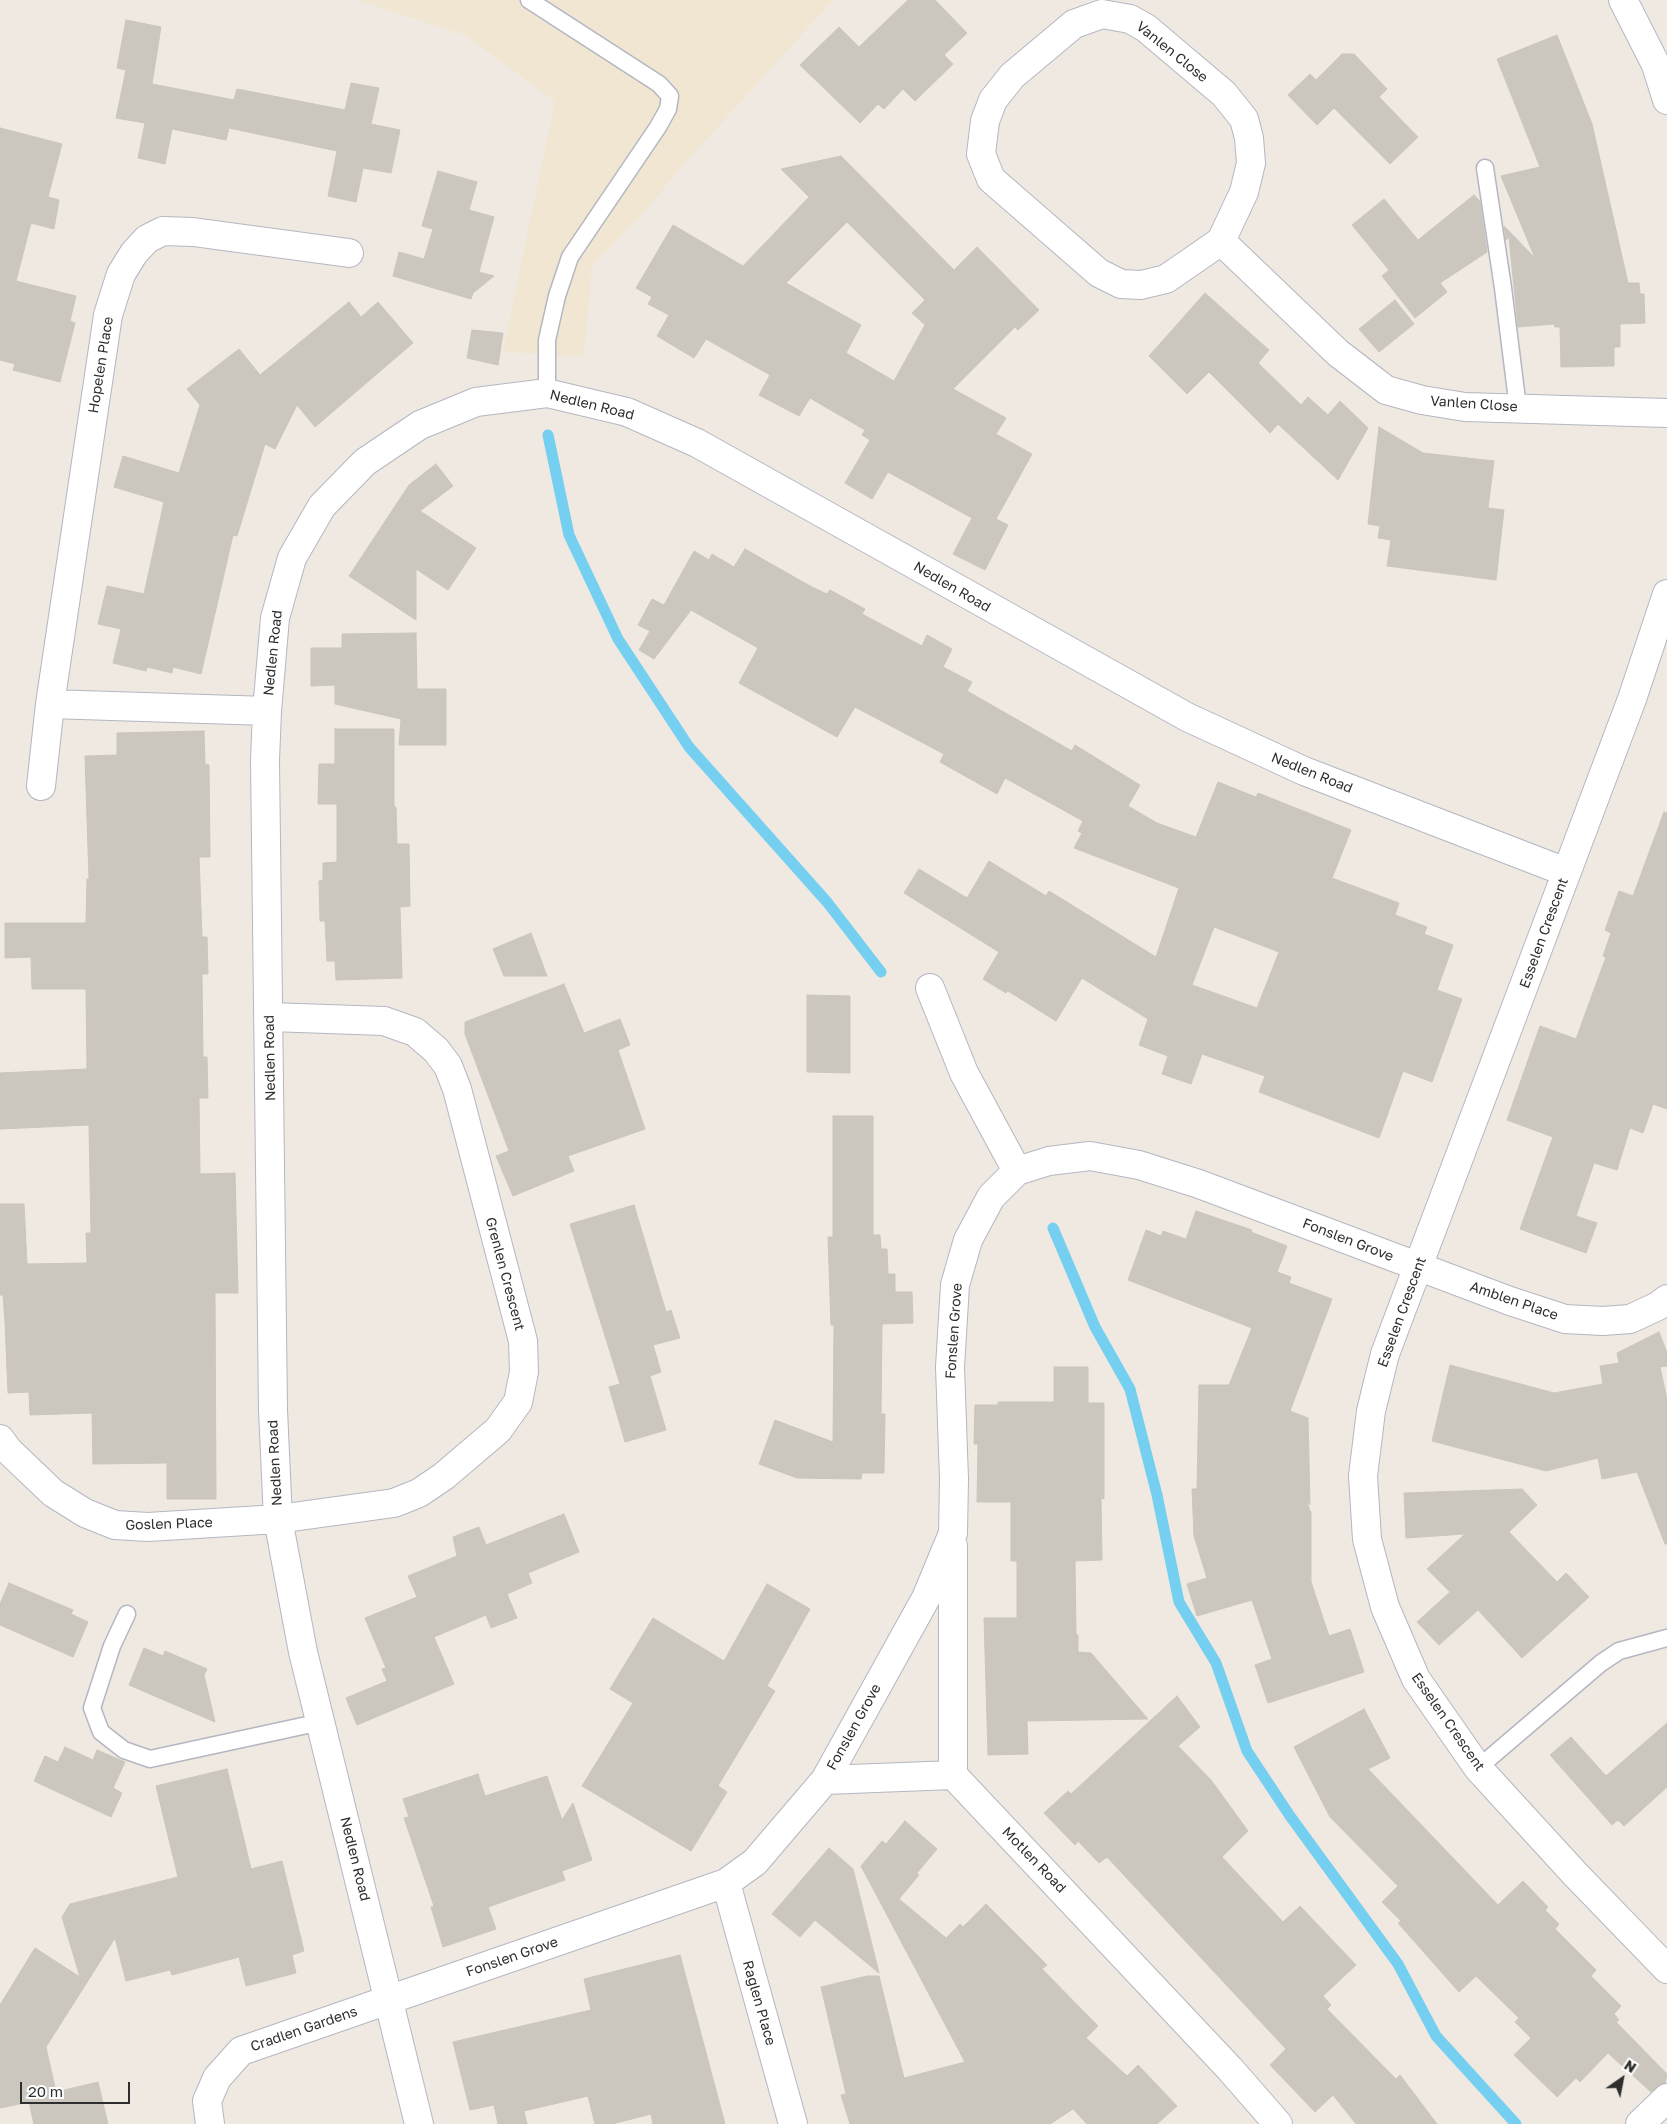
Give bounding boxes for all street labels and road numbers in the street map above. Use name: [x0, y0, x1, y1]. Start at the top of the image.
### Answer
street label: Vanlen Close: [1133, 18, 1211, 86]
street label: Hopelen Place: [85, 315, 117, 415]
street label: Nedlen Road: [548, 386, 636, 424]
street label: Vanlen Close: [1430, 393, 1518, 415]
street label: Nedlen Road: [910, 558, 994, 616]
street label: Nedlen Road: [260, 609, 286, 697]
street label: Nedlen Road: [1269, 749, 1355, 797]
street label: Esselen Crescent: [1516, 875, 1572, 991]
street label: Nedlen Road: [261, 1015, 279, 1101]
street label: Grenlen Crescent: [482, 1215, 528, 1333]
street label: Fonslen Grove: [1300, 1215, 1396, 1265]
street label: Esselen Crescent: [1374, 1254, 1430, 1370]
street label: Amblen Place: [1468, 1278, 1560, 1324]
street label: Fonslen Grove: [942, 1282, 966, 1380]
street label: Nedlen Road: [264, 1419, 286, 1507]
street label: Goslen Place: [125, 1514, 213, 1534]
street label: Esselen Crescent: [1408, 1670, 1488, 1774]
street label: Fonslen Grove: [823, 1681, 885, 1773]
street label: Nedlen Road: [336, 1815, 374, 1903]
street label: Motlen Road: [998, 1824, 1070, 1896]
street label: Fonslen Grove: [464, 1933, 560, 1981]
street label: Raglen Place: [739, 1958, 779, 2048]
street label: Cradlen Gardens: [248, 2003, 360, 2055]

